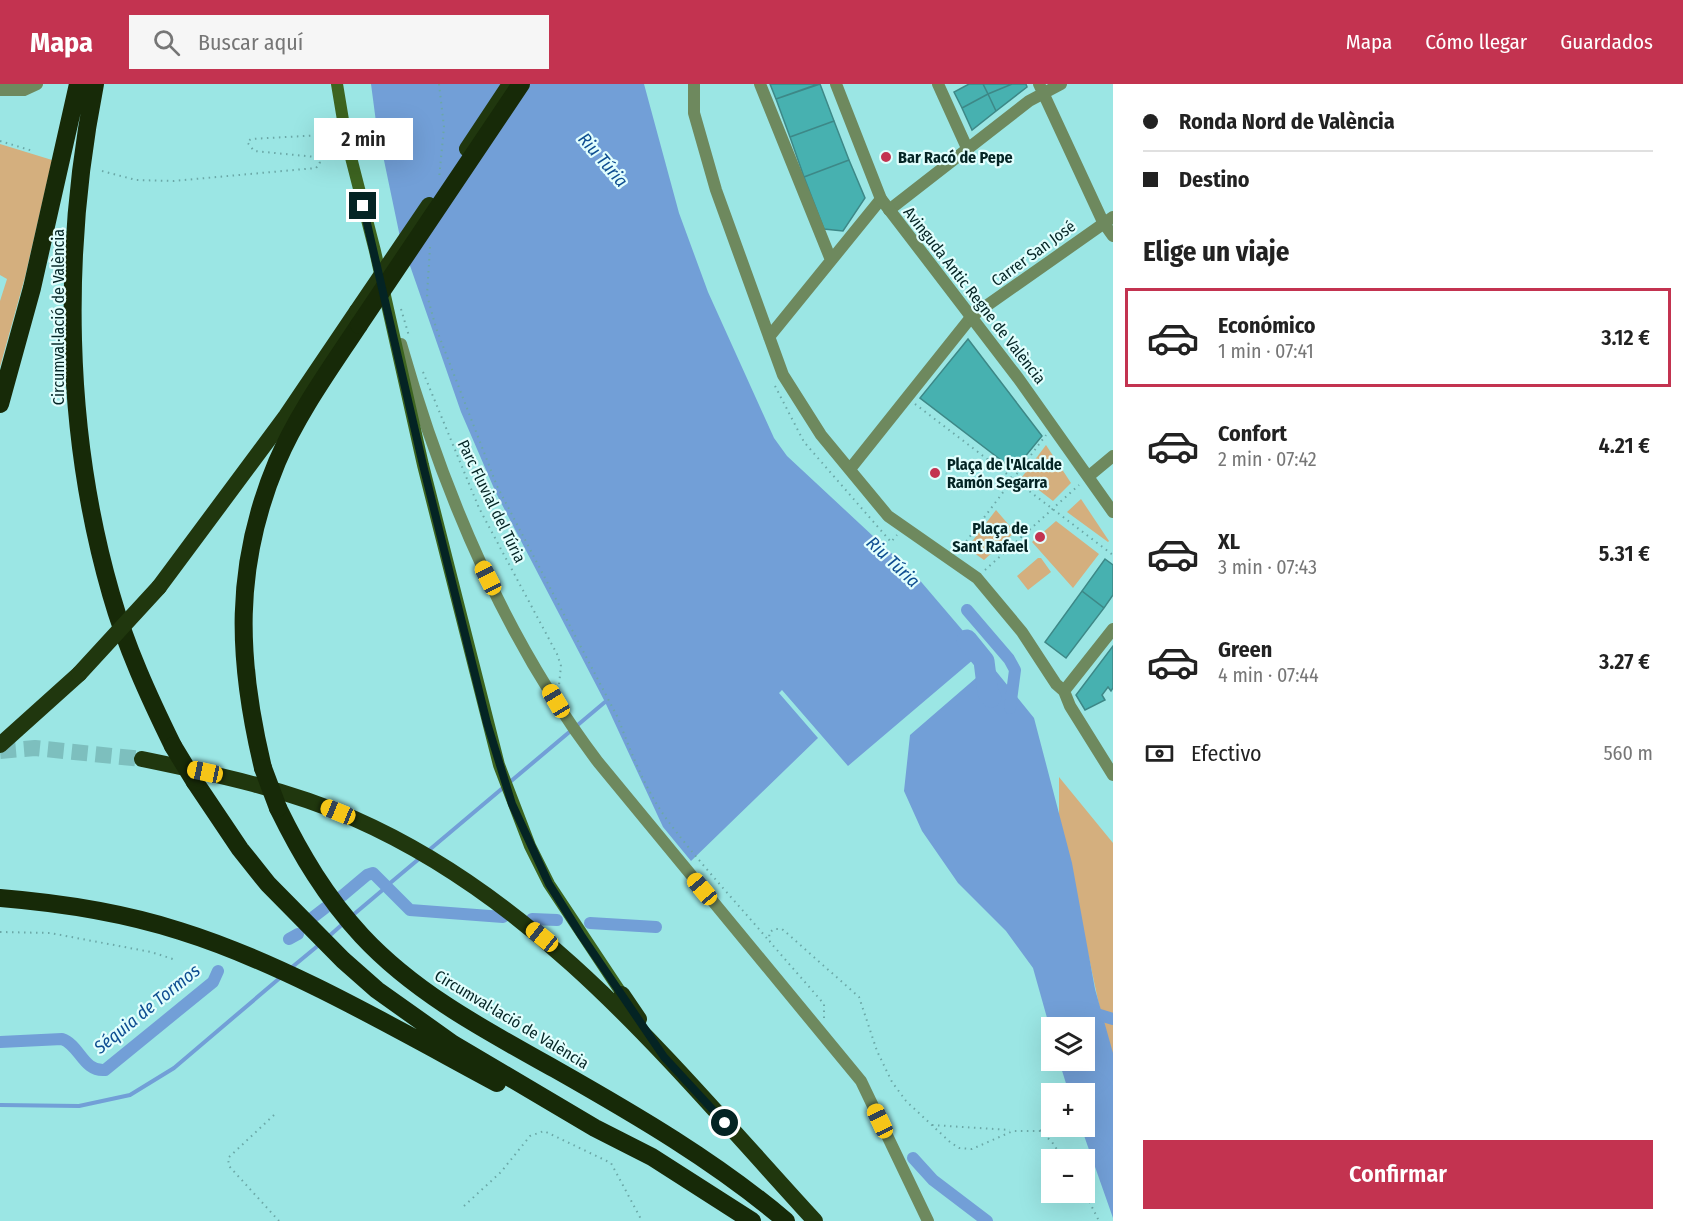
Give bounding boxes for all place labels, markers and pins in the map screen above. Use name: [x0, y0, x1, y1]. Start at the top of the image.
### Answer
place label: Bar Racó de Pepe: [898, 148, 1013, 167]
marker: Bar Racó de Pepe: [879, 150, 893, 164]
place label: Plaça de l'Alcalde Ramón Segarra: [947, 455, 1062, 492]
marker: Plaça de l'Alcalde Ramón Segarra: [928, 466, 942, 480]
place label: Plaça de Sant Rafael: [952, 519, 1029, 556]
marker: Plaça de Sant Rafael: [1033, 530, 1047, 544]

